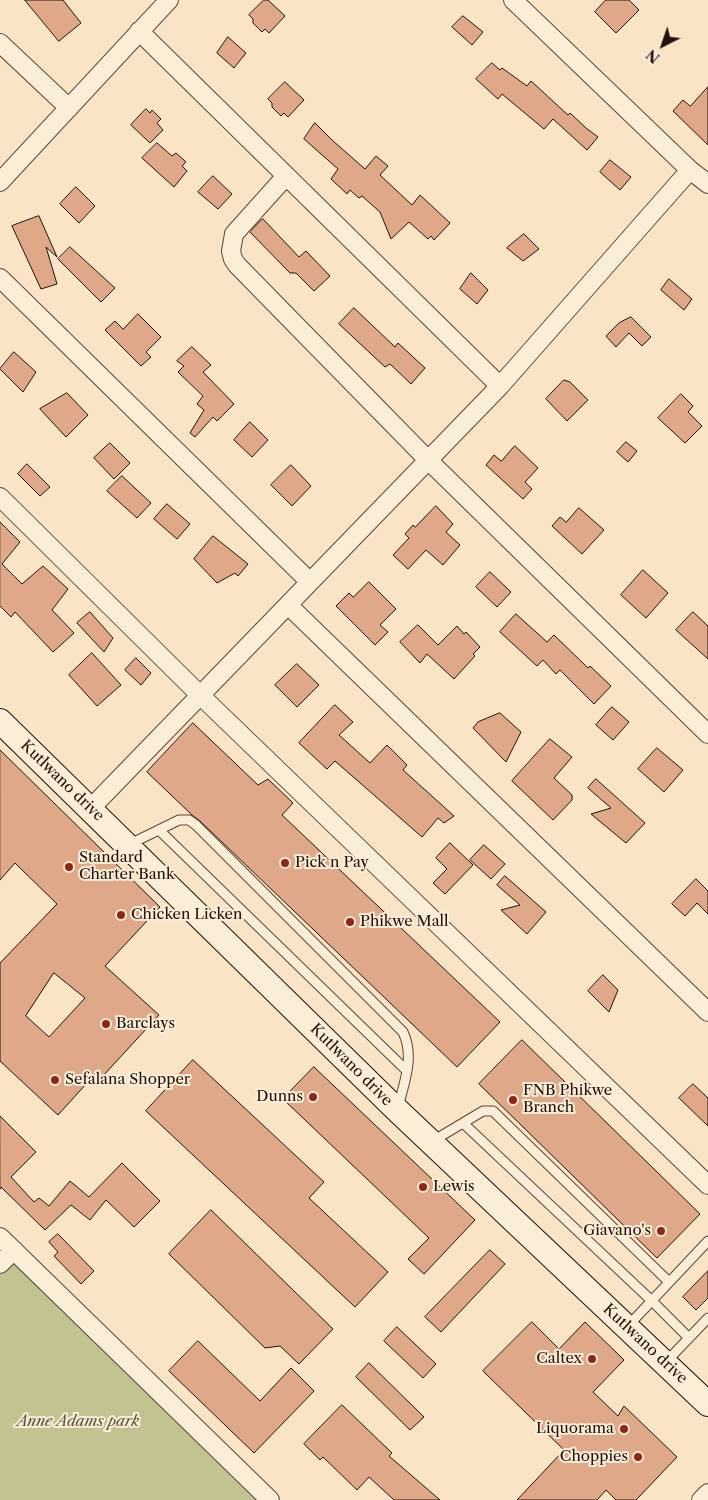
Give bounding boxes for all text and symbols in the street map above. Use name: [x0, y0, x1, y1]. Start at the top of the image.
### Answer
north arrow: [638, 20, 688, 70]
text: N: [643, 46, 664, 67]
street label: Kutlwano drive: [17, 737, 107, 825]
place label: Standard Charter Bank: [79, 849, 175, 884]
place label: Pick n Pay: [295, 854, 369, 872]
marker: Pick n Pay: [279, 857, 291, 869]
marker: Standard Charter Bank: [63, 861, 75, 873]
place label: Chicken Licken: [131, 906, 242, 924]
marker: Chicken Licken: [115, 909, 127, 921]
place label: Phikwe Mall: [360, 913, 448, 931]
marker: Phikwe Mall: [344, 916, 356, 928]
place label: Barclays: [116, 1015, 175, 1033]
marker: Barclays: [100, 1018, 112, 1030]
street label: Kutlwano drive: [306, 1020, 396, 1110]
place label: Sefalana Shopper: [65, 1071, 190, 1089]
marker: Sefalana Shopper: [49, 1074, 61, 1086]
place label: FNB Phikwe Branch: [523, 1082, 612, 1117]
place label: Dunns: [256, 1088, 303, 1106]
marker: Dunns: [307, 1091, 319, 1103]
marker: FNB Phikwe Branch: [507, 1094, 519, 1106]
place label: Lewis: [433, 1178, 474, 1196]
marker: Lewis: [417, 1181, 429, 1193]
place label: Giavano's: [583, 1222, 651, 1240]
marker: Giavano's: [655, 1225, 667, 1237]
street label: Kutlwano drive: [599, 1300, 691, 1388]
place label: Caltex: [536, 1350, 582, 1368]
marker: Caltex: [586, 1353, 598, 1365]
park label: Anne Adams park: [17, 1413, 139, 1431]
place label: Liquorama: [536, 1420, 614, 1438]
marker: Liquorama: [618, 1423, 630, 1435]
place label: Choppies: [560, 1448, 628, 1466]
marker: Choppies: [632, 1451, 644, 1463]

